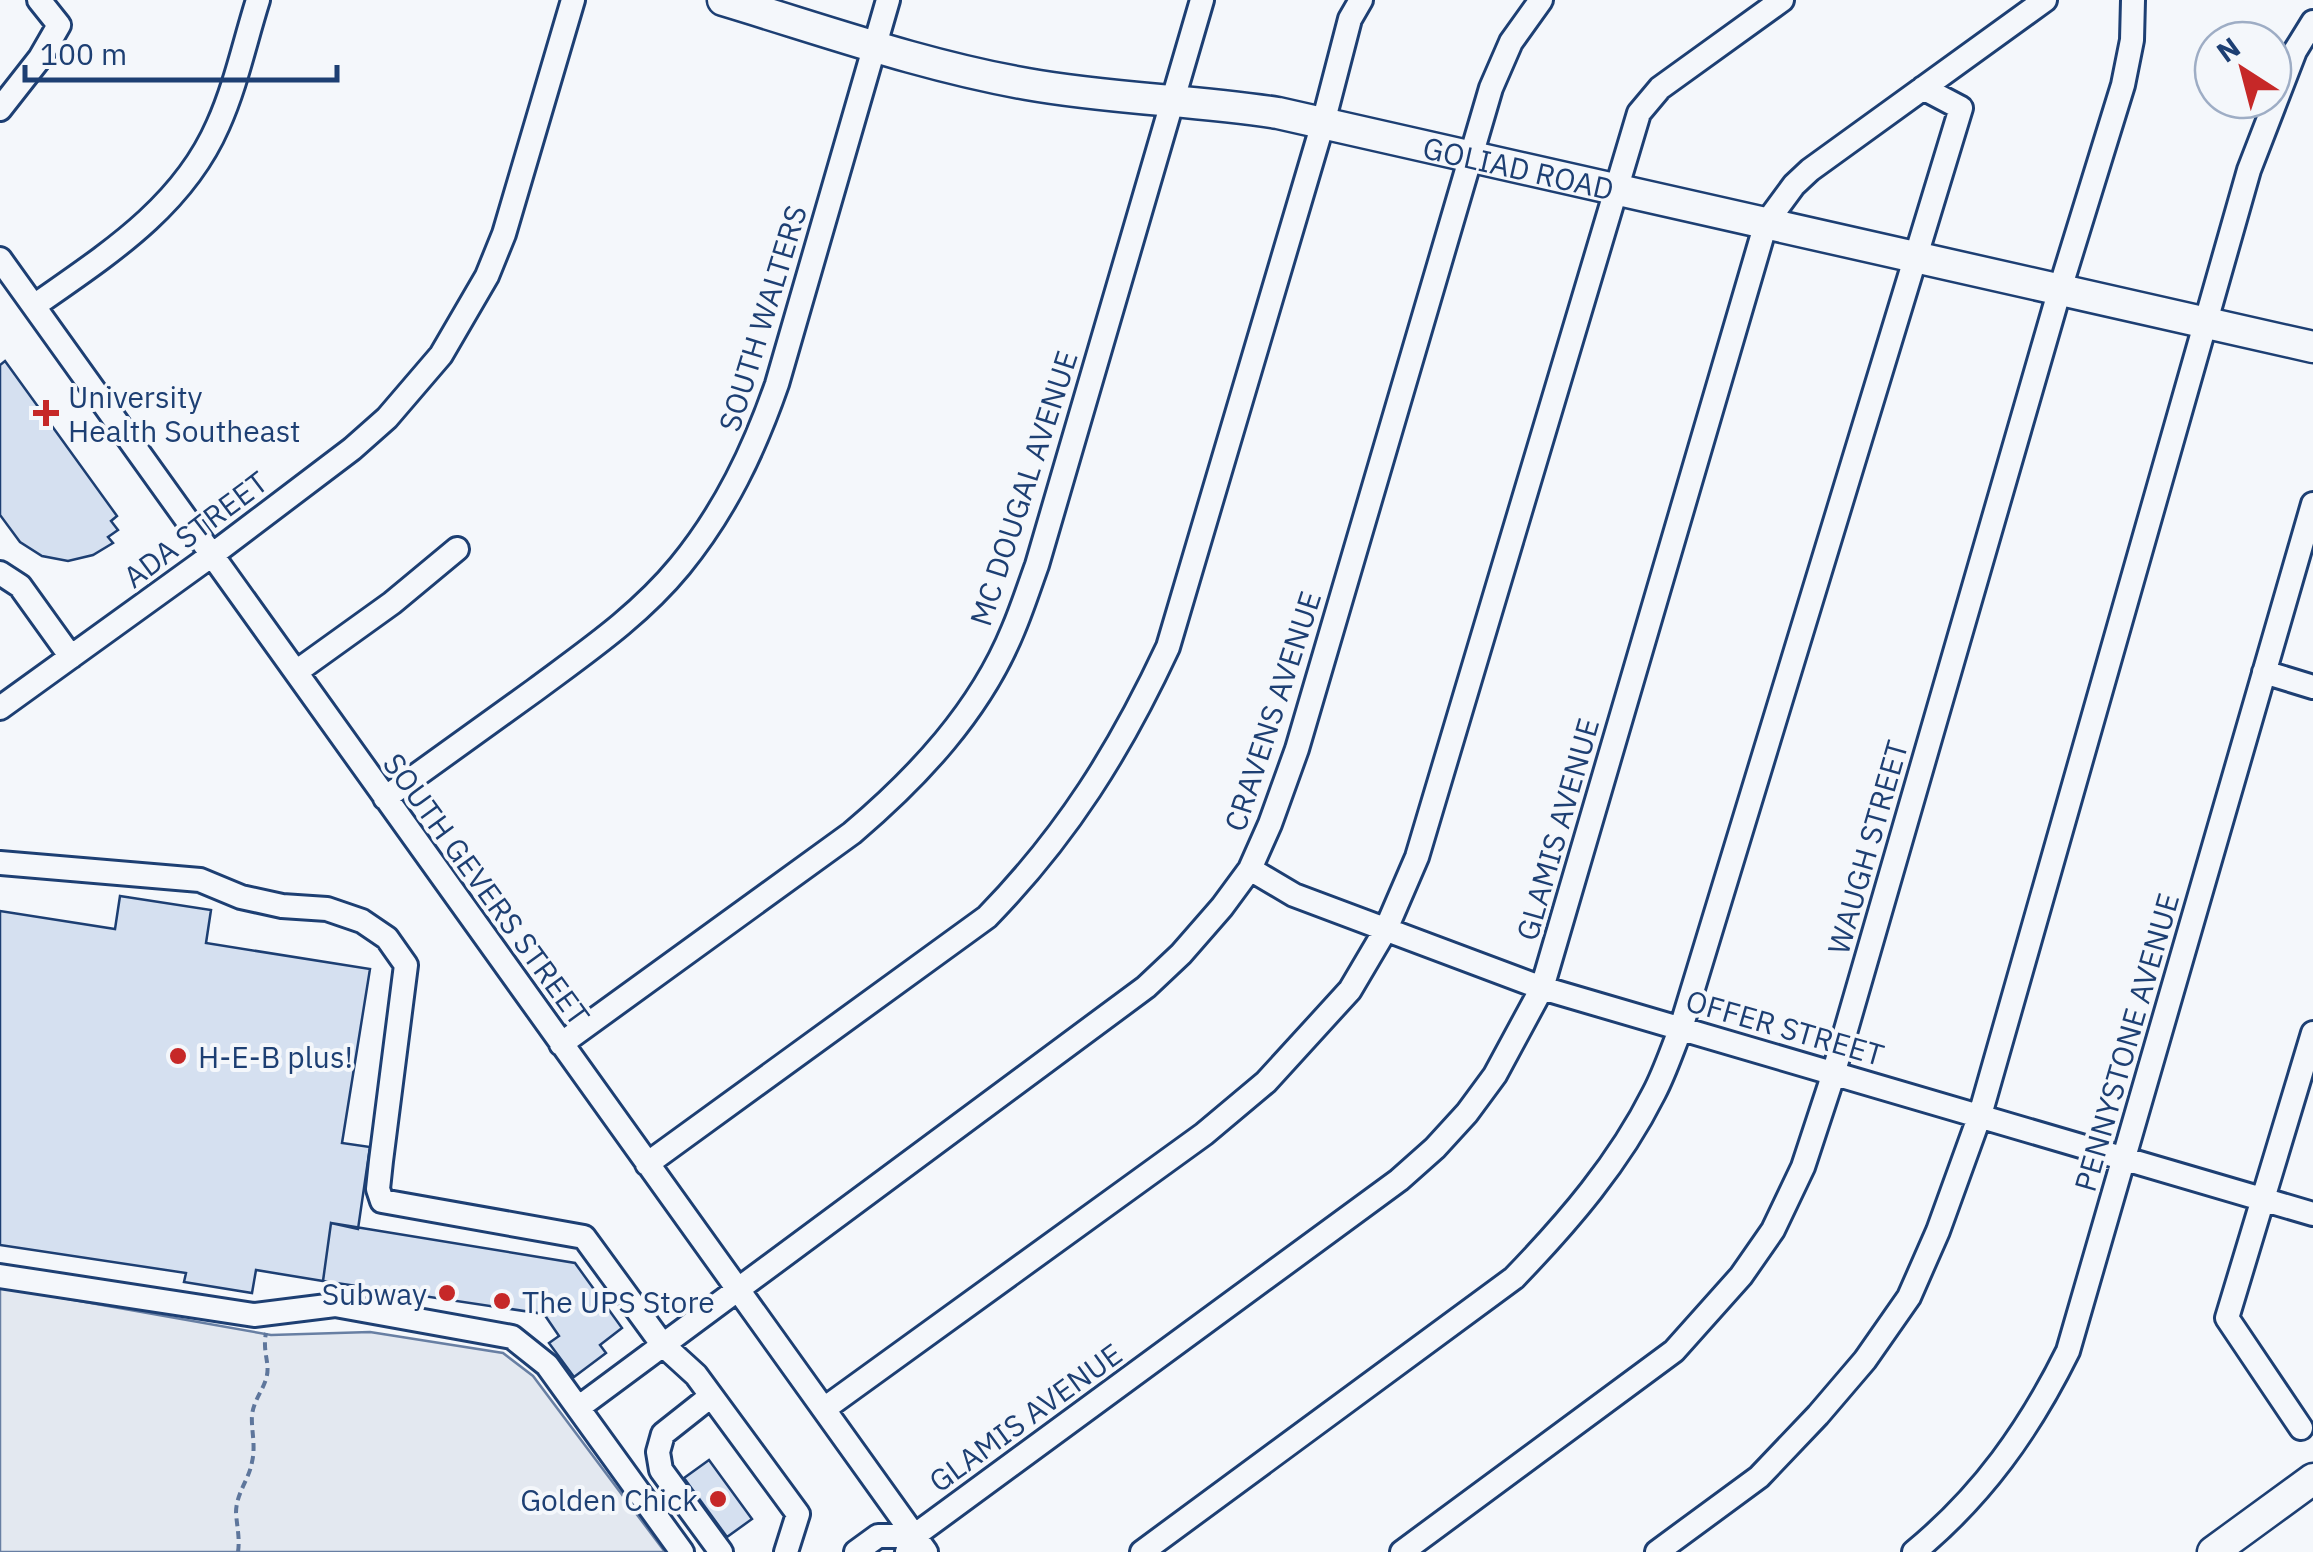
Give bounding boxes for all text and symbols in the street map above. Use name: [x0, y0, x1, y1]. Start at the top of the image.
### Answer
scale bar: [25, 20, 338, 82]
north arrow: [2193, 20, 2293, 120]
text: N: [2209, 28, 2247, 70]
text: 100 m: [40, 34, 127, 73]
street label: GOLIAD ROAD: [1419, 127, 1618, 208]
street label: SOUTH WALTERS: [709, 200, 815, 436]
street label: MC DOUGAL AVENUE: [960, 346, 1086, 630]
place label: University Health Southeast: [68, 377, 301, 450]
marker: University Health Southeast: [33, 400, 59, 426]
street label: ADA STREET: [115, 462, 275, 596]
street label: CRAVENS AVENUE: [1215, 586, 1329, 836]
street label: GLAMIS AVENUE: [1507, 713, 1607, 945]
street label: WAUGH STREET: [1818, 736, 1916, 958]
street label: SOUTH GEVERS STREET: [375, 745, 599, 1033]
street label: PENNYSTONE AVENUE: [2065, 888, 2187, 1196]
street label: OFFER STREET: [1682, 980, 1888, 1074]
place label: H-E-B plus!: [198, 1037, 353, 1076]
marker: H-E-B plus!: [167, 1045, 189, 1067]
place label: Subway: [322, 1274, 427, 1313]
marker: Subway: [436, 1282, 458, 1304]
place label: The UPS Store: [522, 1282, 715, 1321]
marker: The UPS Store: [491, 1290, 513, 1312]
street label: GLAMIS AVENUE: [921, 1334, 1129, 1500]
place label: Golden Chick: [520, 1480, 698, 1519]
marker: Golden Chick: [707, 1488, 729, 1510]

